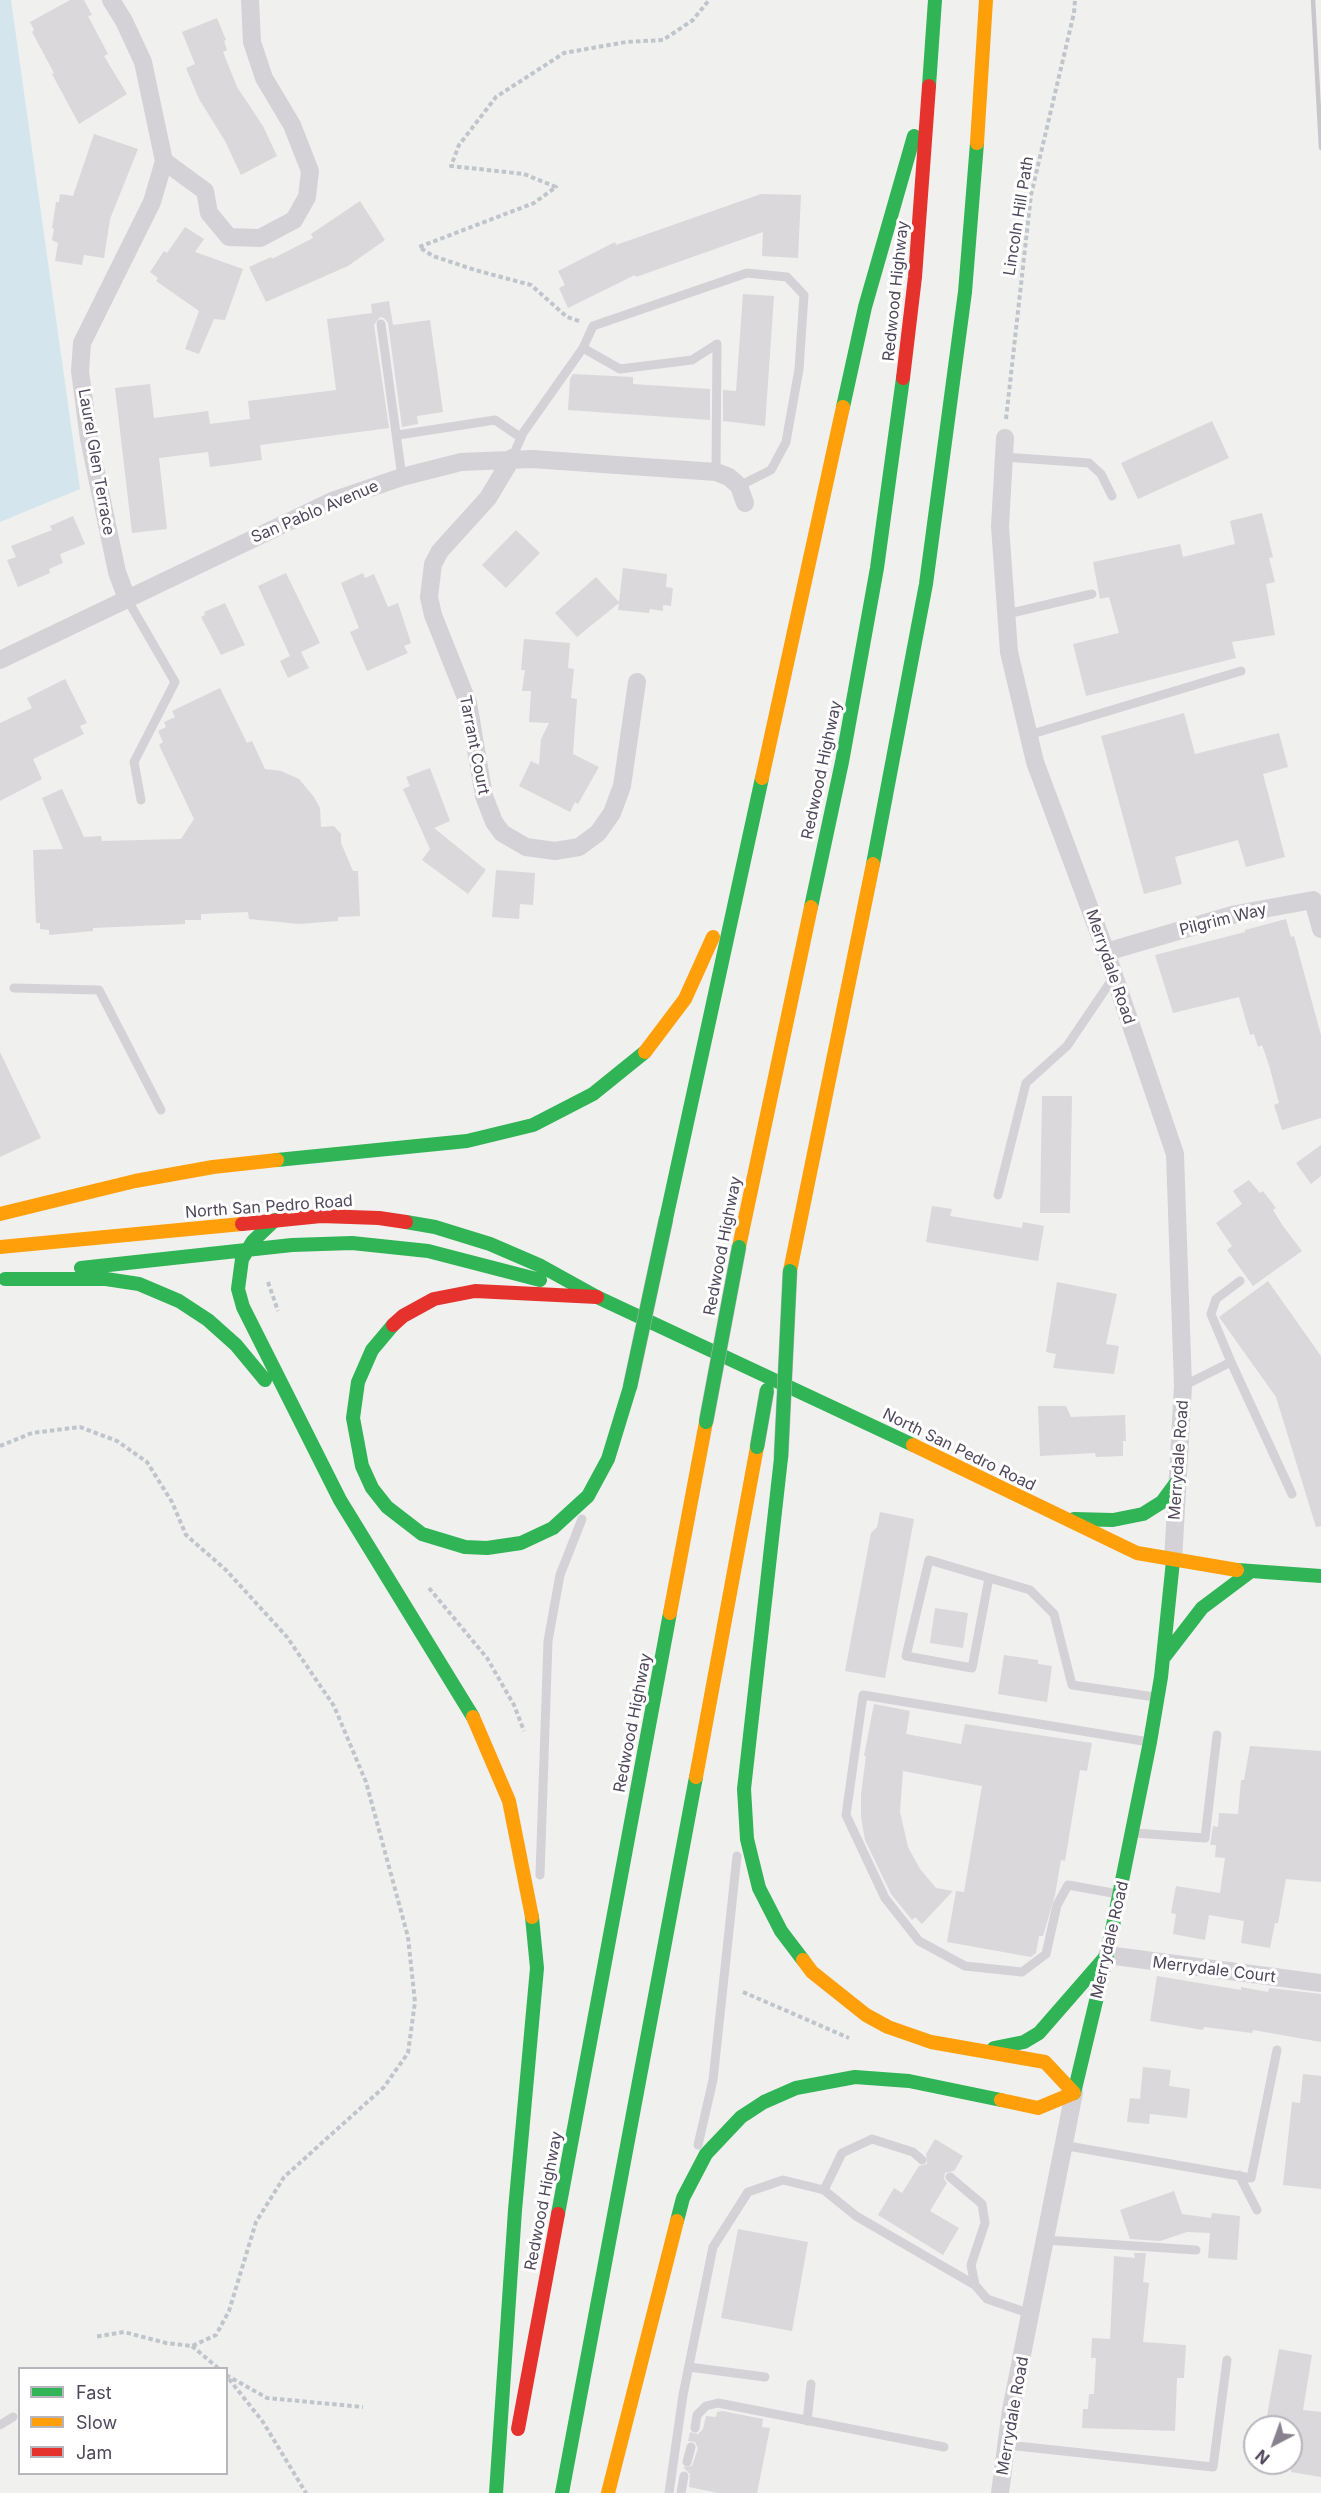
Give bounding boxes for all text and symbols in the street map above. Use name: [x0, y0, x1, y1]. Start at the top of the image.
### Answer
street label: Lincoln Hill Path: [1000, 155, 1038, 277]
street label: Redwood Highway: [879, 220, 913, 362]
street label: Laurel Glen Terrace: [74, 387, 118, 537]
street label: San Pablo Avenue: [248, 477, 382, 547]
street label: Tarrant Court: [455, 694, 493, 796]
street label: Redwood Highway: [798, 699, 846, 841]
street label: Pilgrim Way: [1177, 900, 1269, 940]
street label: Merrydale Road: [1081, 907, 1139, 1027]
street label: Redwood Highway: [700, 1175, 746, 1317]
street label: North San Pedro Road: [185, 1192, 353, 1222]
street label: Merrydale Road: [1165, 1399, 1193, 1521]
street label: North San Pedro Road: [879, 1405, 1039, 1495]
street label: Redwood Highway: [610, 1652, 656, 1794]
street label: Merrydale Road: [1087, 1879, 1133, 2001]
street label: Merrydale Court: [1151, 1953, 1277, 1987]
street label: Redwood Highway: [521, 2130, 567, 2272]
street label: Merrydale Road: [993, 2355, 1033, 2477]
legend: [18, 2367, 228, 2475]
text: Fast: [76, 2382, 112, 2403]
text: Slow: [76, 2412, 117, 2433]
north arrow: [1243, 2415, 1303, 2475]
text: Jam: [76, 2442, 112, 2463]
text: N: [1251, 2446, 1274, 2469]

